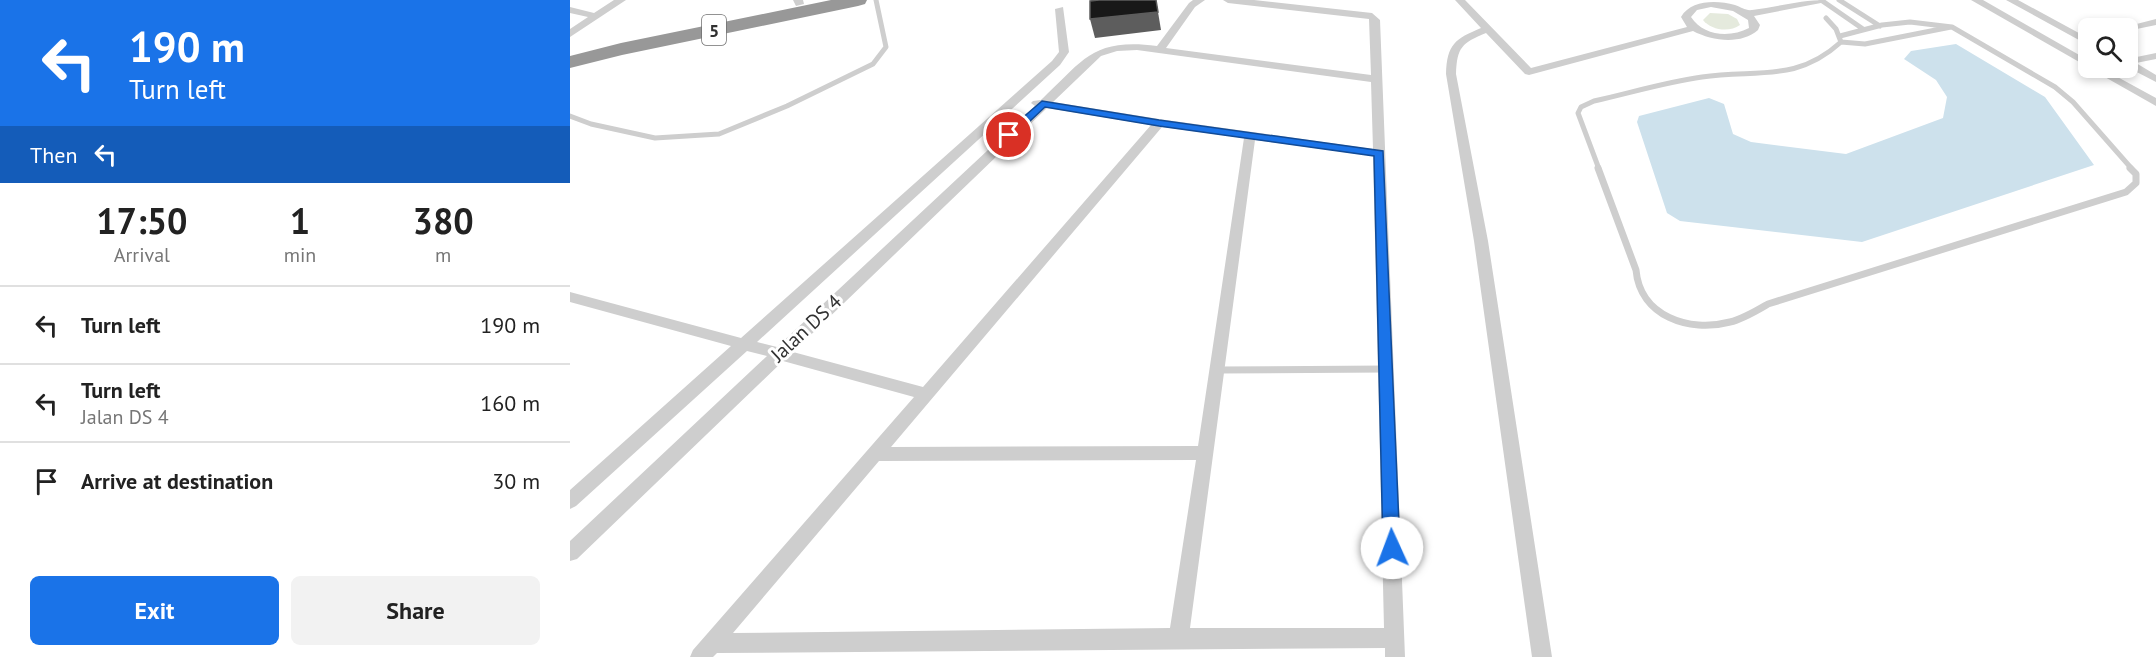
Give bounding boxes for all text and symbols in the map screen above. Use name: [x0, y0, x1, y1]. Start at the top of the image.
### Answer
road number: 5: [702, 15, 726, 45]
map controls: [2078, 18, 2138, 78]
button: search: [2078, 18, 2138, 78]
text: 190 m: [129, 19, 245, 74]
icon: left: [30, 24, 108, 102]
text: Turn left: [129, 72, 226, 106]
pin: [983, 109, 1034, 160]
icon: arrive: [992, 118, 1025, 151]
icon: left: [89, 138, 122, 171]
text: Then: [30, 141, 77, 169]
text: 17:50: [96, 197, 188, 244]
text: 1: [290, 197, 310, 244]
text: 380: [413, 197, 474, 244]
text: Arrival: [114, 242, 170, 268]
text: min: [284, 242, 316, 268]
text: m: [435, 242, 451, 268]
street label: Jalan DS 4: [764, 289, 847, 368]
icon: left: [30, 309, 63, 342]
text: Turn left: [81, 311, 161, 339]
text: 190 m: [480, 311, 540, 339]
text: Turn left: [81, 376, 161, 404]
icon: left: [30, 387, 63, 420]
text: 160 m: [480, 389, 540, 417]
text: Jalan DS 4: [81, 404, 169, 430]
icon: arrive: [30, 465, 63, 498]
text: Arrive at destination: [81, 467, 273, 495]
text: 30 m: [492, 467, 540, 495]
position arrow: [1360, 516, 1424, 580]
button: Exit: [30, 576, 279, 645]
button: Share: [291, 576, 540, 645]

